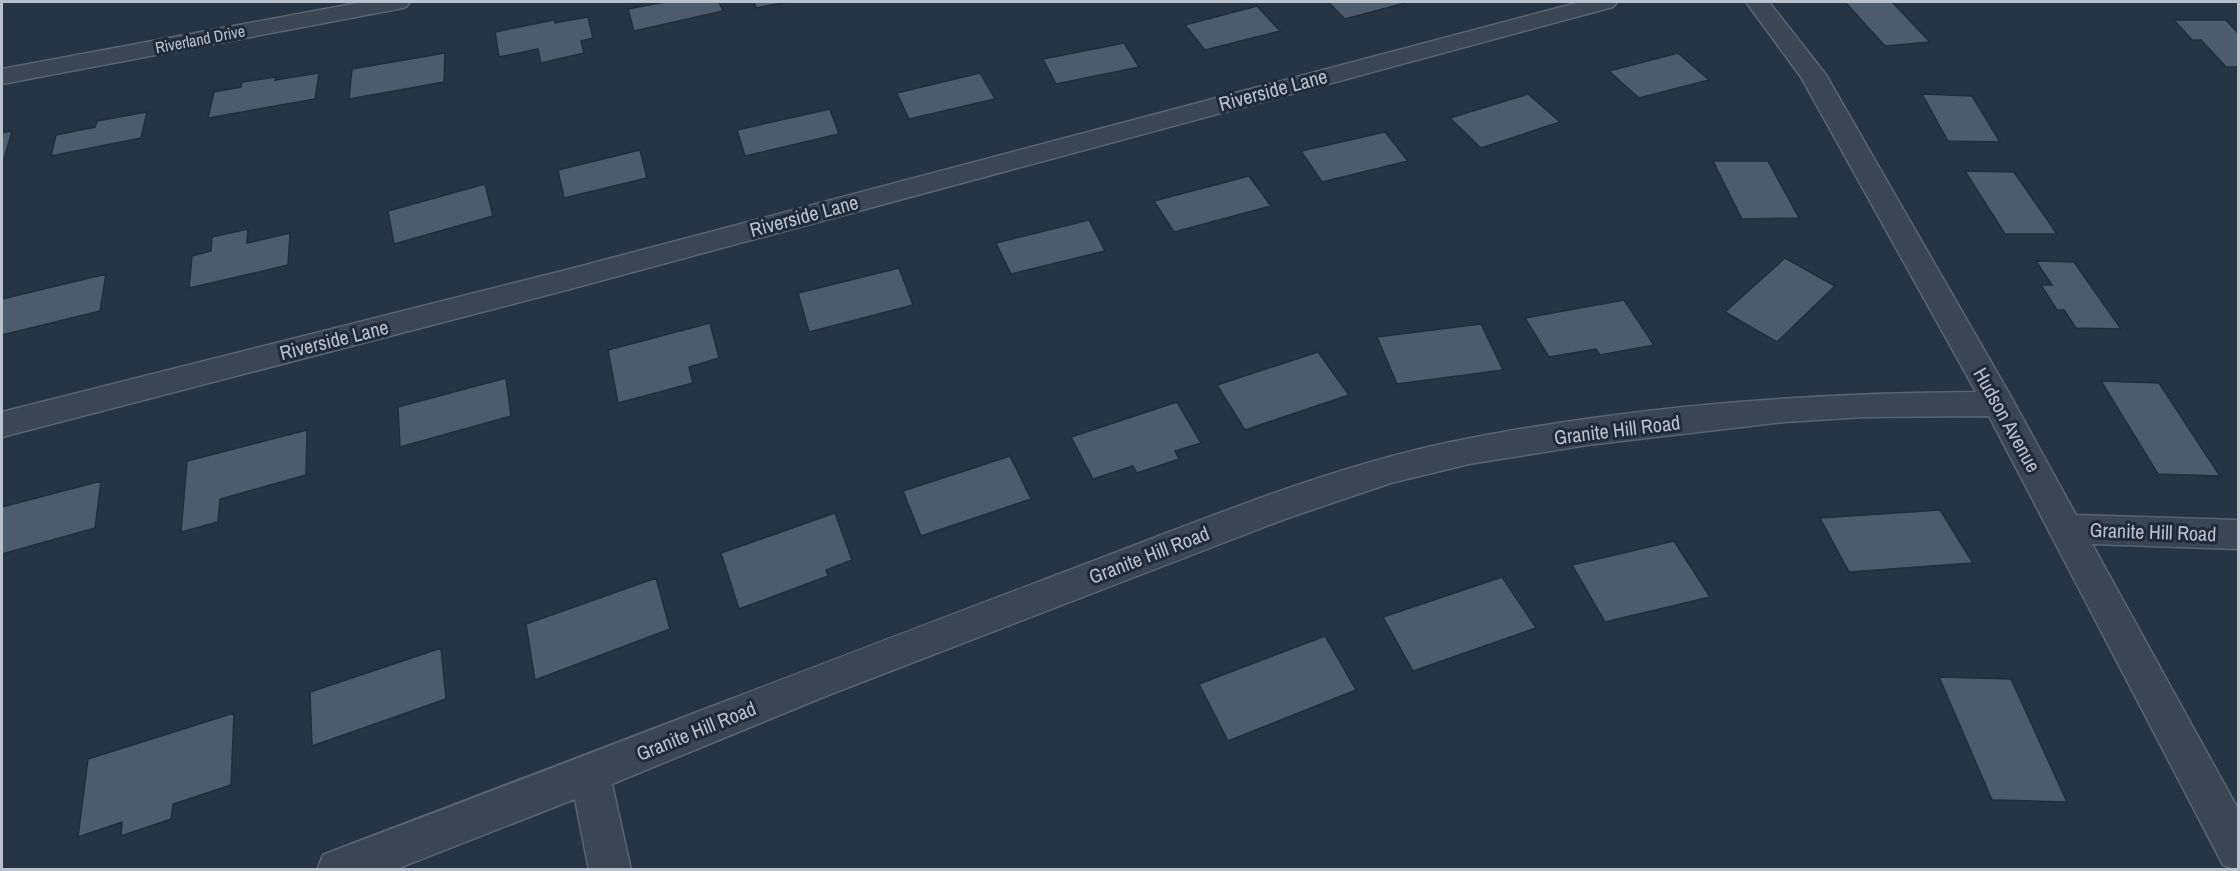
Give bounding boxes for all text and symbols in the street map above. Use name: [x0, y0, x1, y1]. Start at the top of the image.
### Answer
street label: Riverland Drive: [153, 20, 247, 58]
street label: Riverside Lane: [1216, 62, 1330, 117]
street label: Riverside Lane: [747, 188, 861, 243]
street label: Riverside Lane: [277, 313, 391, 366]
street label: Hudson Avenue: [1968, 363, 2047, 477]
street label: Granite Hill Road: [1552, 408, 1681, 451]
street label: Granite Hill Road: [2089, 516, 2217, 547]
street label: Granite Hill Road: [1085, 519, 1213, 590]
street label: Granite Hill Road: [632, 694, 760, 767]

